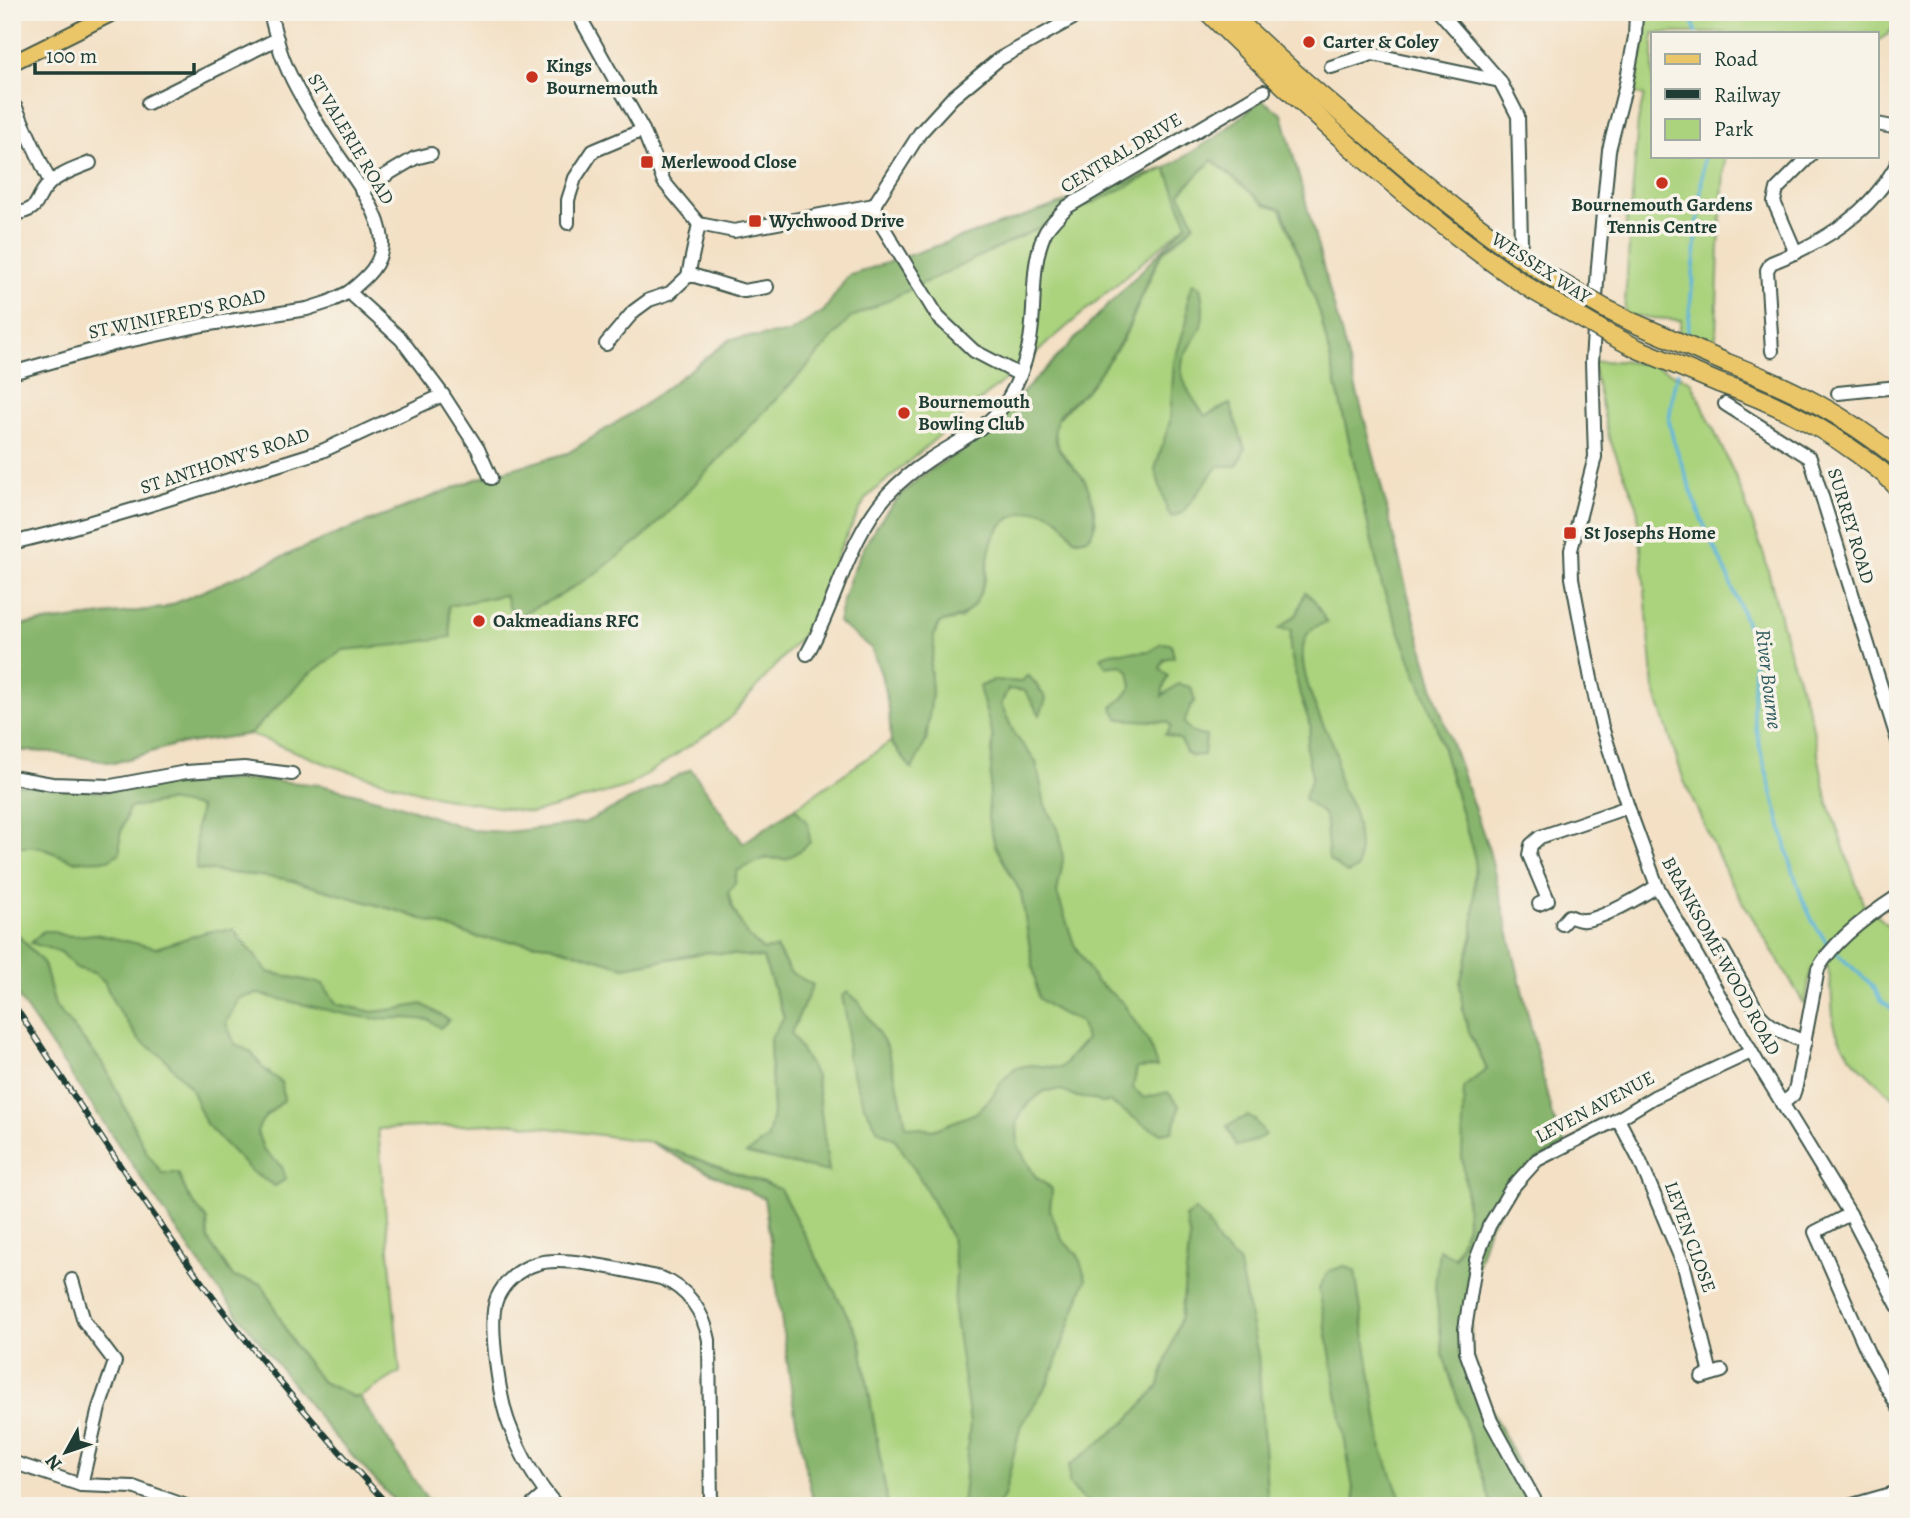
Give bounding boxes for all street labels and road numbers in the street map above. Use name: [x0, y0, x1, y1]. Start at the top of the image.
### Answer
street label: ST VALERIE ROAD: [302, 68, 400, 210]
street label: CENTRAL DRIVE: [1055, 106, 1187, 200]
street label: WESSEX WAY: [1485, 226, 1597, 310]
street label: ST WINIFRED'S ROAD: [86, 283, 268, 345]
street label: ST ANTHONY'S ROAD: [137, 421, 313, 501]
street label: SURREY ROAD: [1821, 465, 1881, 587]
street label: BRANKSOME WOOD ROAD: [1655, 852, 1787, 1060]
street label: LEVEN AVENUE: [1531, 1065, 1659, 1149]
street label: LEVEN CLOSE: [1658, 1178, 1722, 1296]

